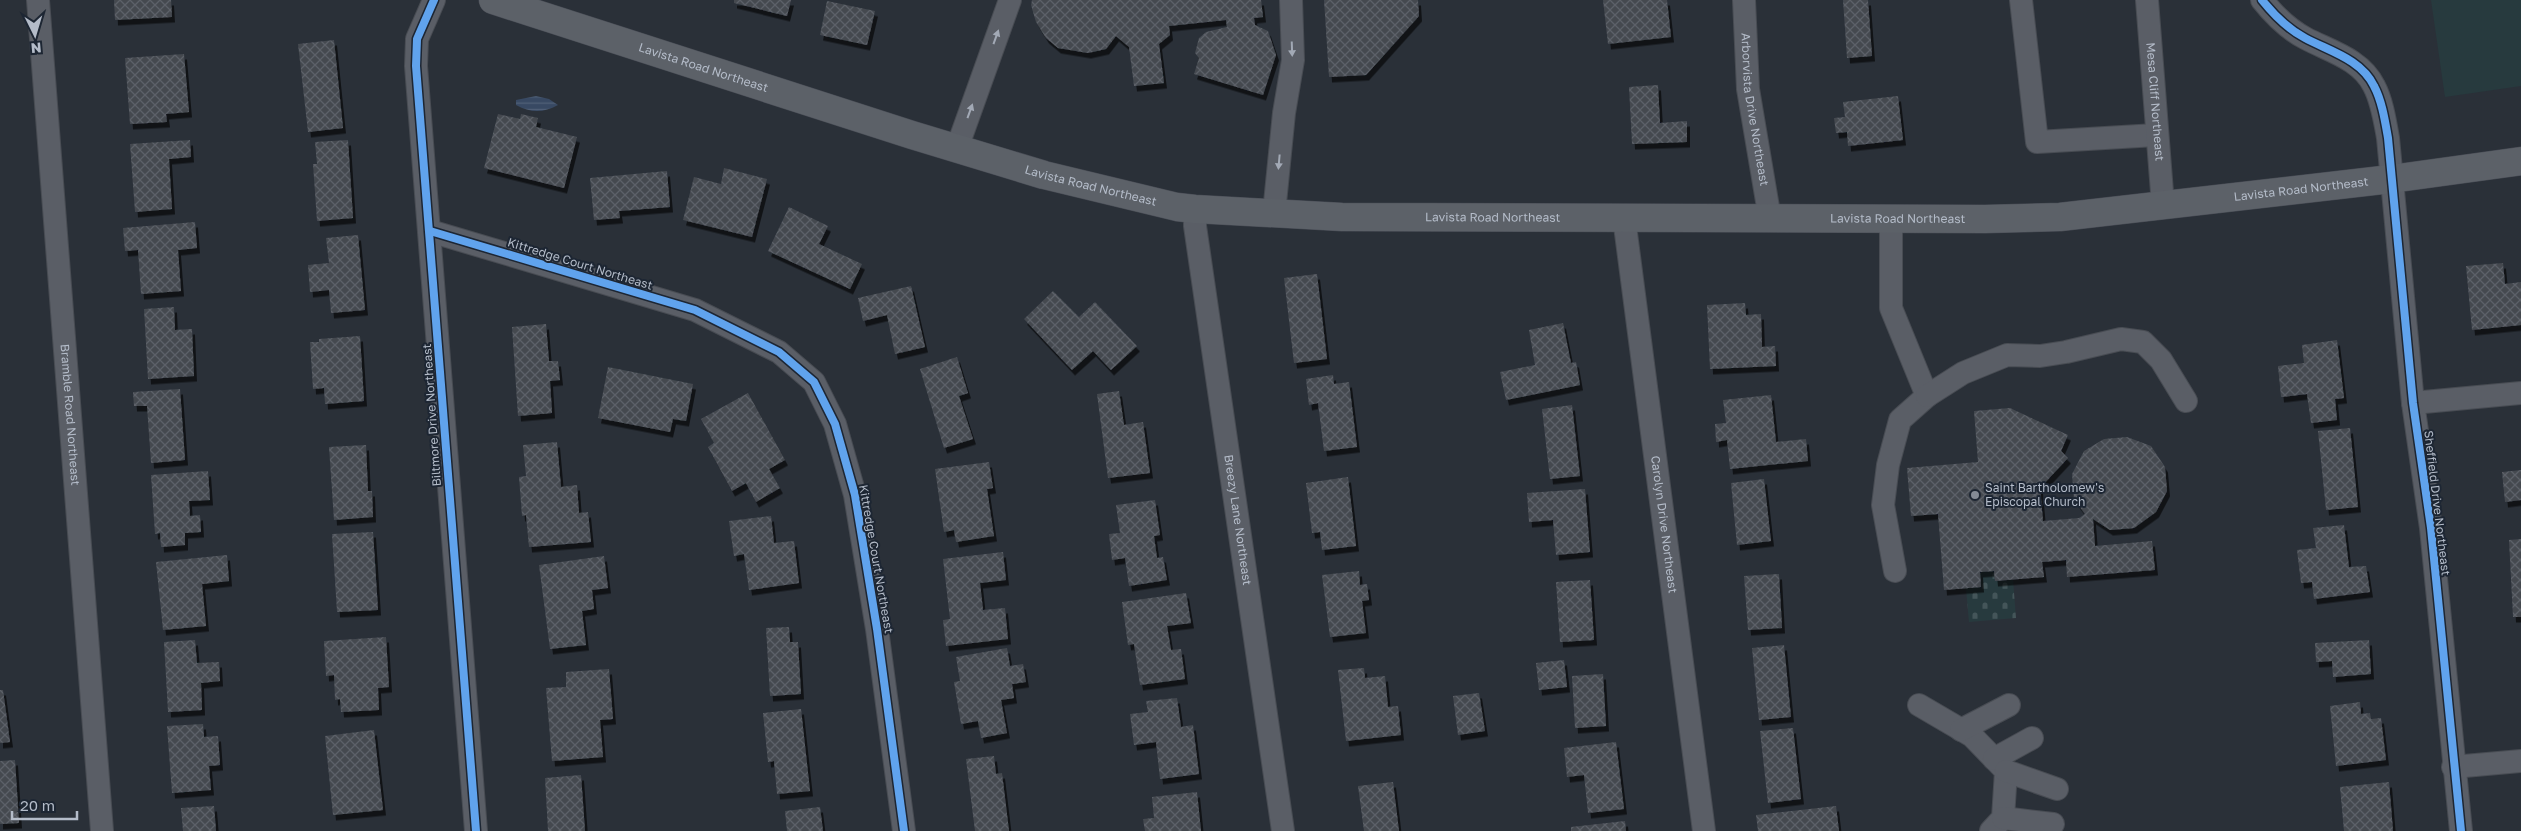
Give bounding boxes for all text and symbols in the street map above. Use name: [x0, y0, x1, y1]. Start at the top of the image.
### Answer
north arrow: [10, 10, 60, 60]
one-way arrow: [993, 29, 1000, 44]
street label: Arborvista Drive Northeast: [1738, 32, 1772, 187]
street label: Lavista Road Northeast: [637, 39, 770, 95]
text: N: [30, 40, 42, 57]
one-way arrow: [1289, 41, 1297, 57]
street label: Mesa Cliff Northeast: [2143, 42, 2168, 162]
one-way arrow: [966, 103, 974, 118]
one-way arrow: [1275, 154, 1283, 170]
street label: Lavista Road Northeast: [1023, 162, 1158, 209]
street label: Lavista Road Northeast: [2233, 174, 2369, 204]
street label: Lavista Road Northeast: [1425, 209, 1561, 225]
street label: Lavista Road Northeast: [1830, 211, 1966, 226]
street label: Kittredge Court Northeast: [506, 234, 655, 293]
street label: Bramble Road Northeast: [58, 343, 83, 486]
street label: Biltmore Drive Northeast: [419, 343, 444, 487]
street label: Sheffield Drive Northeast: [2421, 430, 2454, 577]
street label: Breezy Lane Northeast: [1221, 453, 1255, 586]
street label: Carolyn Drive Northeast: [1648, 455, 1681, 594]
place label: Saint Bartholomew's Episcopal Church: [1985, 480, 2104, 509]
street label: Kittredge Court Northeast: [856, 483, 897, 635]
marker: Saint Bartholomew's Episcopal Church: [1969, 489, 1981, 501]
scale bar: [12, 788, 78, 820]
text: 20 m: [20, 796, 55, 814]

